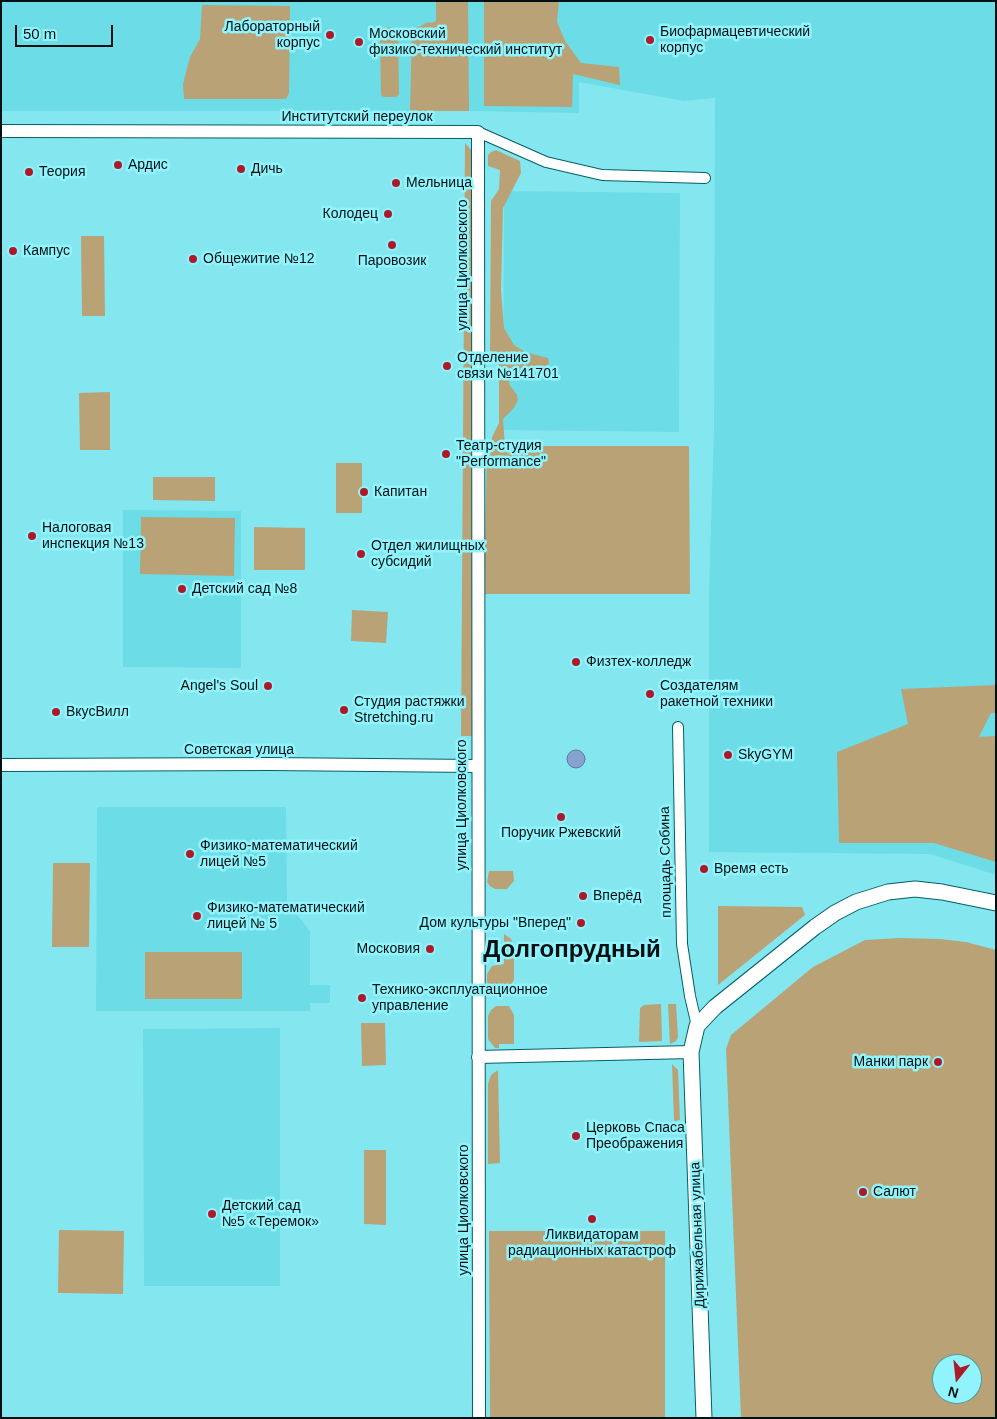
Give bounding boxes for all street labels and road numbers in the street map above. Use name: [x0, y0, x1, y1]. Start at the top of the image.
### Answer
street label: Институтский переулок: [281, 109, 433, 125]
street label: улица Циолковского: [455, 199, 471, 331]
street label: улица Циолковского: [454, 739, 470, 871]
street label: Советская улица: [184, 742, 294, 758]
street label: площадь Собина: [657, 806, 675, 918]
street label: улица Циолковского: [456, 1144, 472, 1276]
street label: Дирижабельная улица: [687, 1162, 709, 1308]

